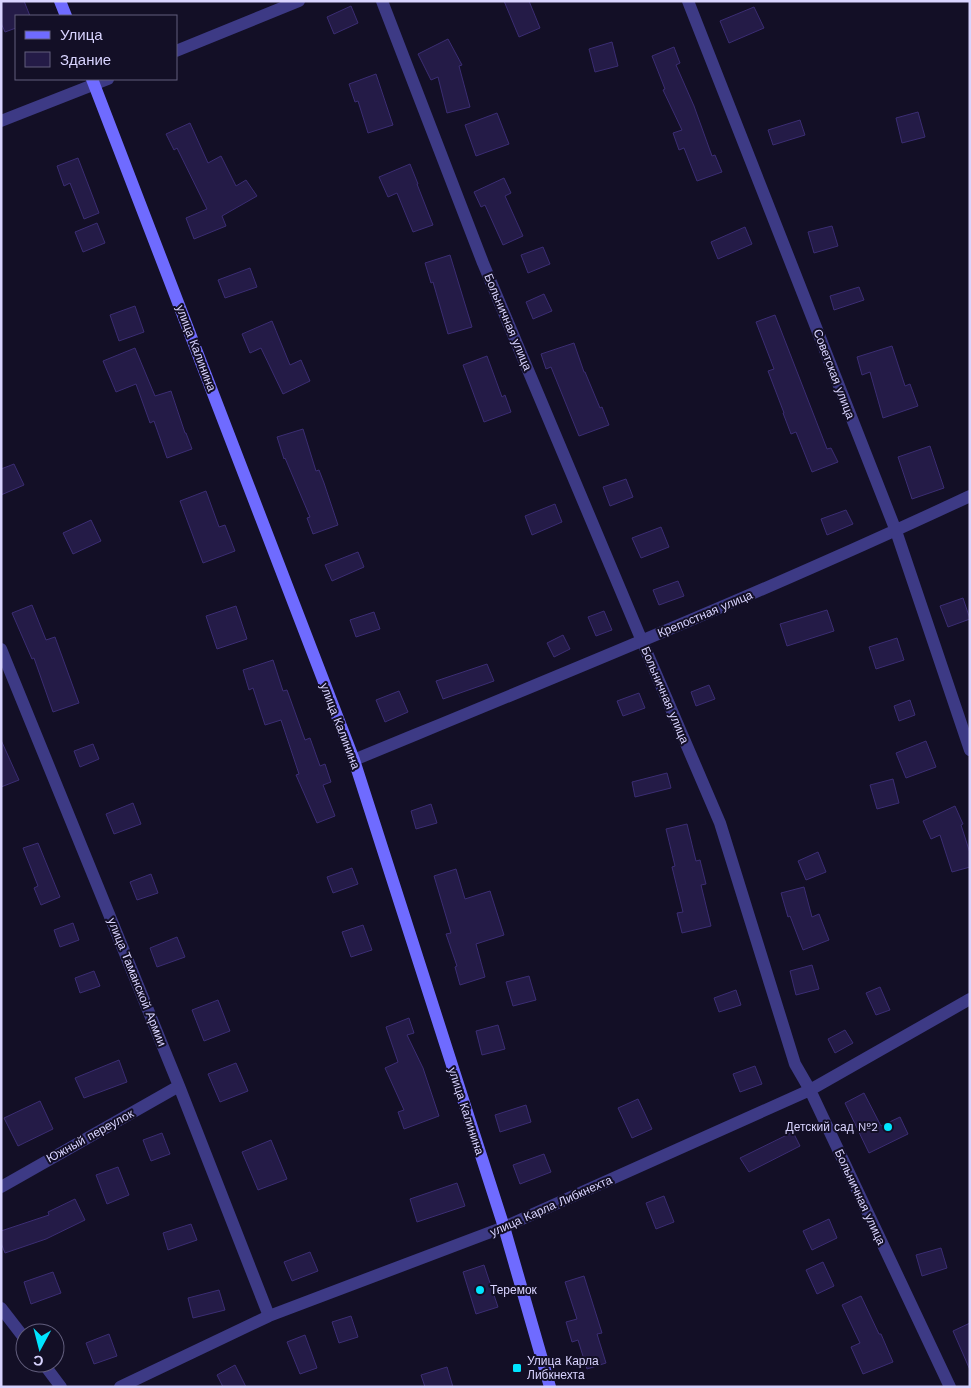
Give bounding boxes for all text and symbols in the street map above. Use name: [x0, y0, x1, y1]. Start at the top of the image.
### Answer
legend: [15, 15, 178, 80]
text: Улица: [60, 26, 103, 44]
text: Здание: [60, 51, 111, 69]
street label: Больничная улица: [481, 271, 535, 373]
street label: улица Калинина: [173, 303, 219, 393]
street label: Советская улица: [810, 327, 858, 421]
street label: Крепостная улица: [655, 588, 755, 640]
street label: Больничная улица: [638, 644, 692, 746]
street label: улица Калинина: [317, 681, 363, 771]
street label: улица Таманской Армии: [105, 916, 169, 1048]
street label: улица Калинина: [445, 1066, 487, 1157]
street label: Южный переулок: [44, 1106, 137, 1166]
place label: Детский сад №2: [786, 1120, 878, 1134]
marker: Детский сад №2: [882, 1121, 894, 1133]
street label: Больничная улица: [832, 1147, 888, 1247]
street label: улица Карла Либкнехта: [488, 1173, 615, 1239]
place label: Теремок: [490, 1283, 538, 1297]
marker: Теремок: [474, 1284, 486, 1296]
north arrow: [15, 1323, 65, 1373]
text: С: [32, 1352, 44, 1369]
place label: Улица Карла Либкнехта: [527, 1354, 599, 1382]
marker: Улица Карла Либкнехта: [511, 1362, 523, 1374]

